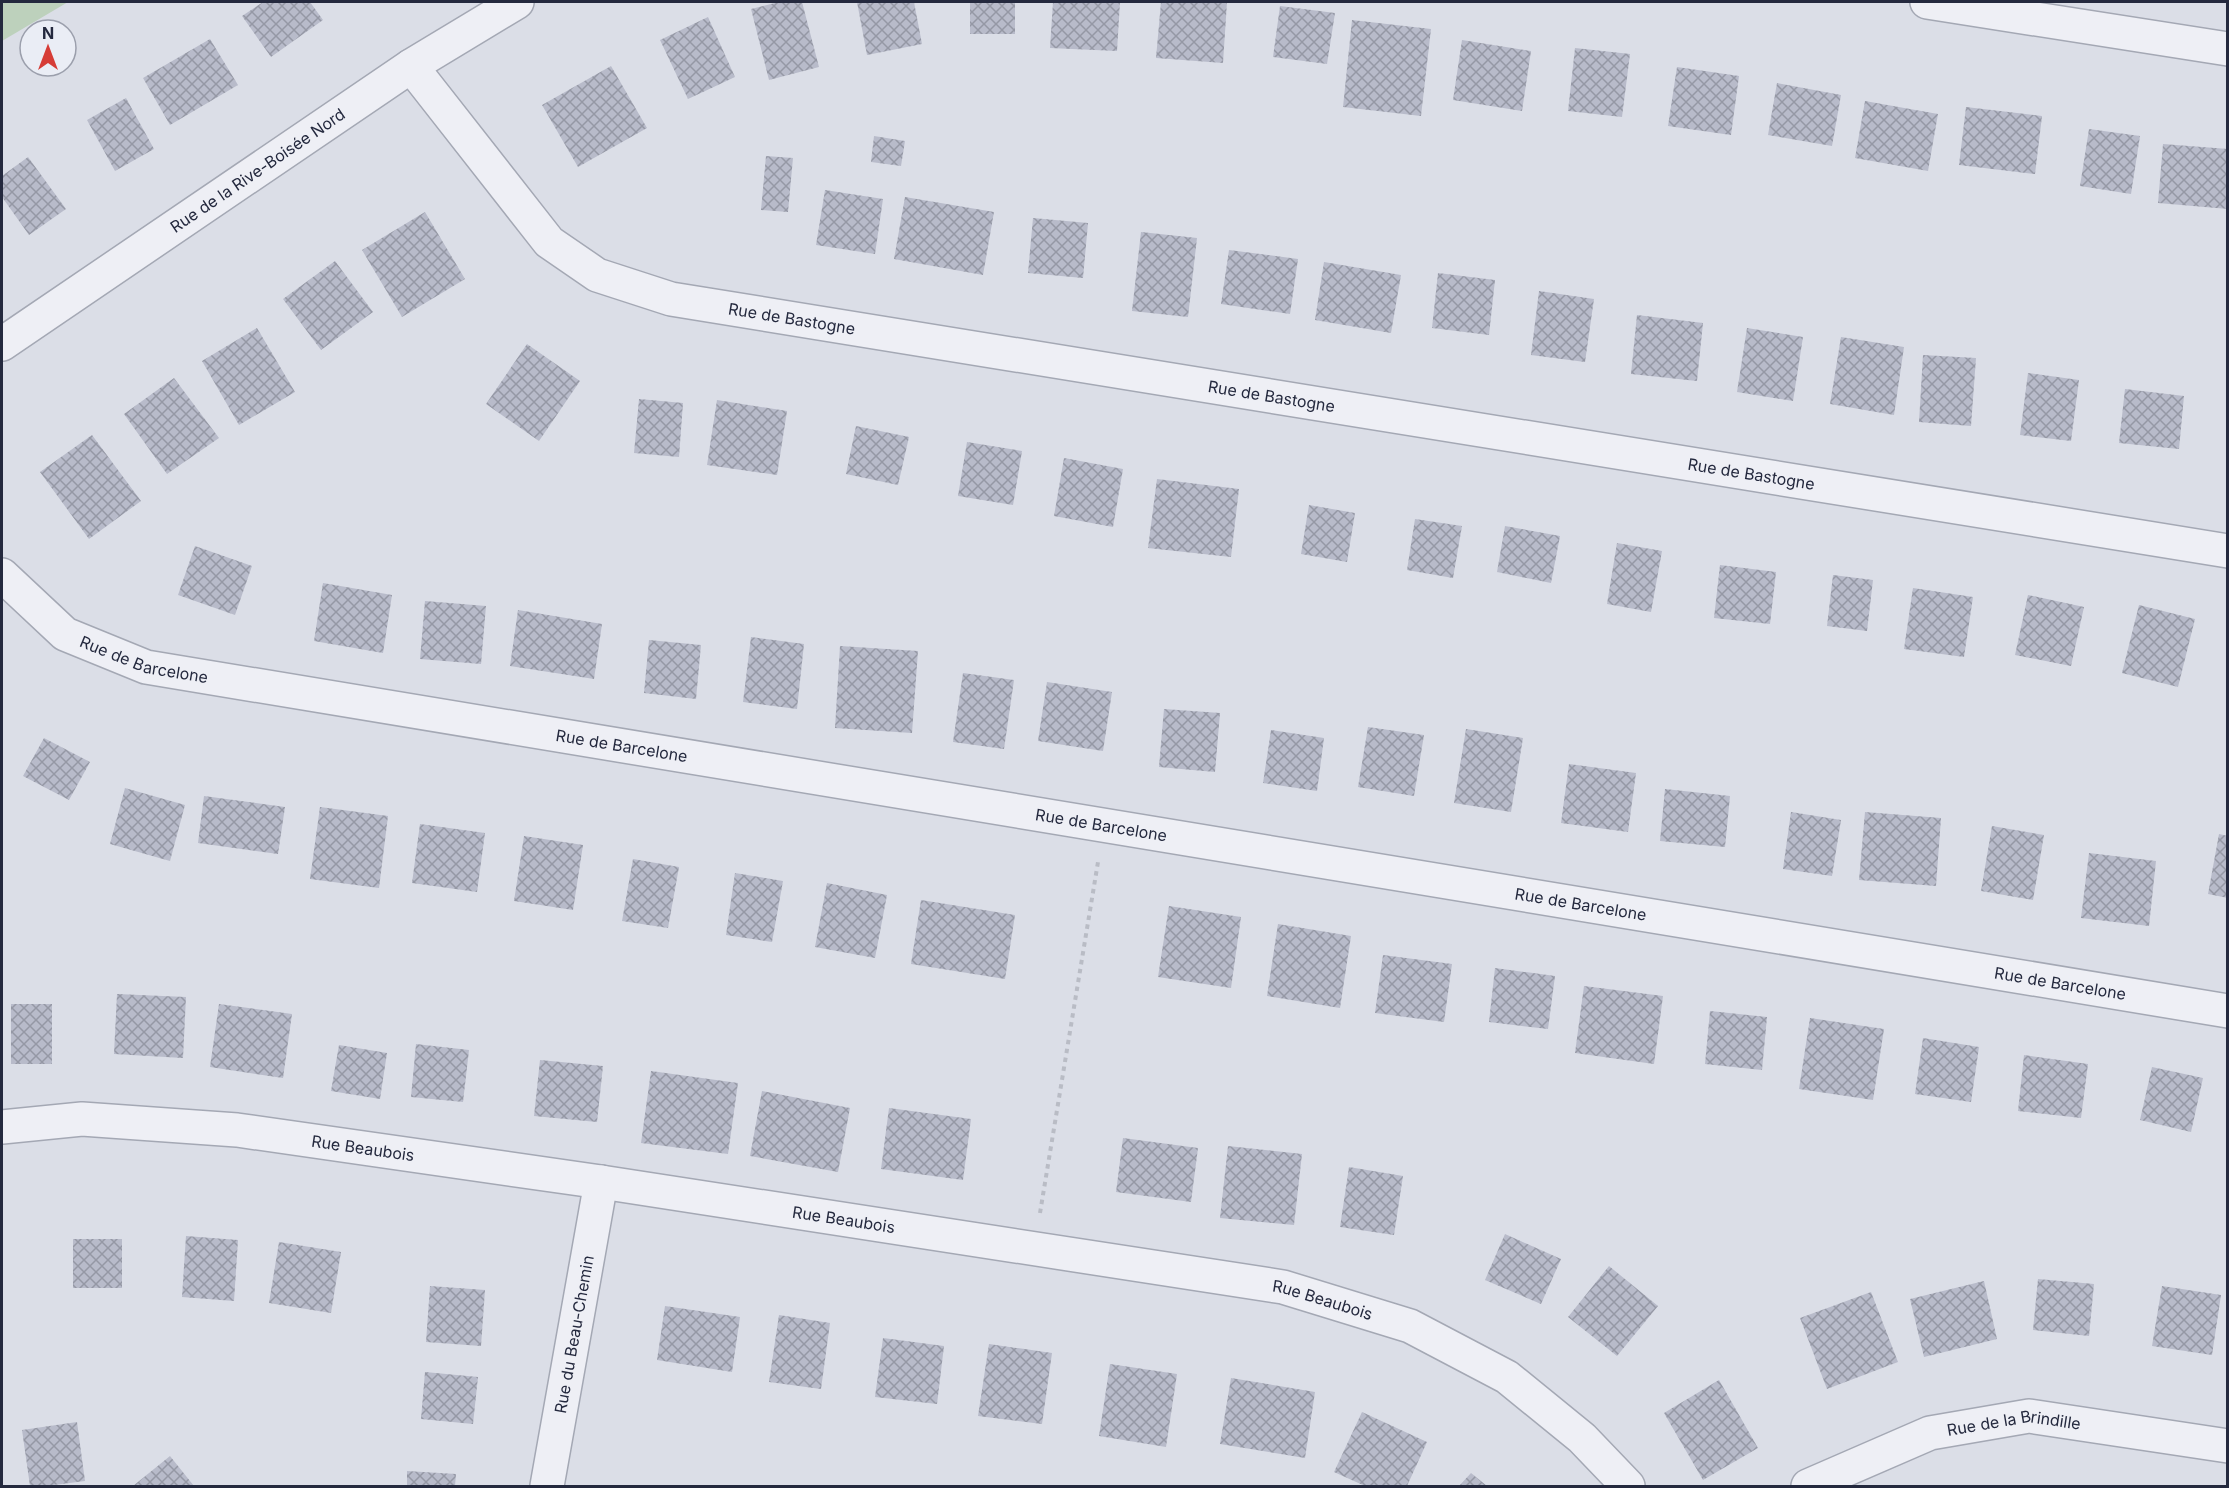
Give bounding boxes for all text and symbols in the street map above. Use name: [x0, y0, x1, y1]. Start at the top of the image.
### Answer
north arrow: [18, 18, 78, 78]
text: N: [42, 23, 54, 43]
street label: Rue de la Rive-Boisée Nord: [166, 104, 349, 237]
street label: Rue de Bastogne: [727, 298, 857, 339]
street label: Rue de Bastogne: [1207, 376, 1336, 416]
street label: Rue de Bastogne: [1686, 454, 1816, 494]
street label: Rue de Barcelone: [77, 631, 210, 687]
street label: Rue de Barcelone: [554, 725, 689, 766]
street label: Rue de Barcelone: [1034, 804, 1169, 846]
street label: Rue de Barcelone: [1513, 883, 1648, 925]
street label: Rue de Barcelone: [1993, 963, 2128, 1004]
street label: Rue Beaubois: [310, 1131, 416, 1165]
street label: Rue Beaubois: [791, 1202, 896, 1237]
street label: Rue du Beau-Chemin: [550, 1254, 598, 1415]
street label: Rue Beaubois: [1271, 1276, 1375, 1324]
street label: Rue de la Brindille: [1945, 1406, 2082, 1440]

